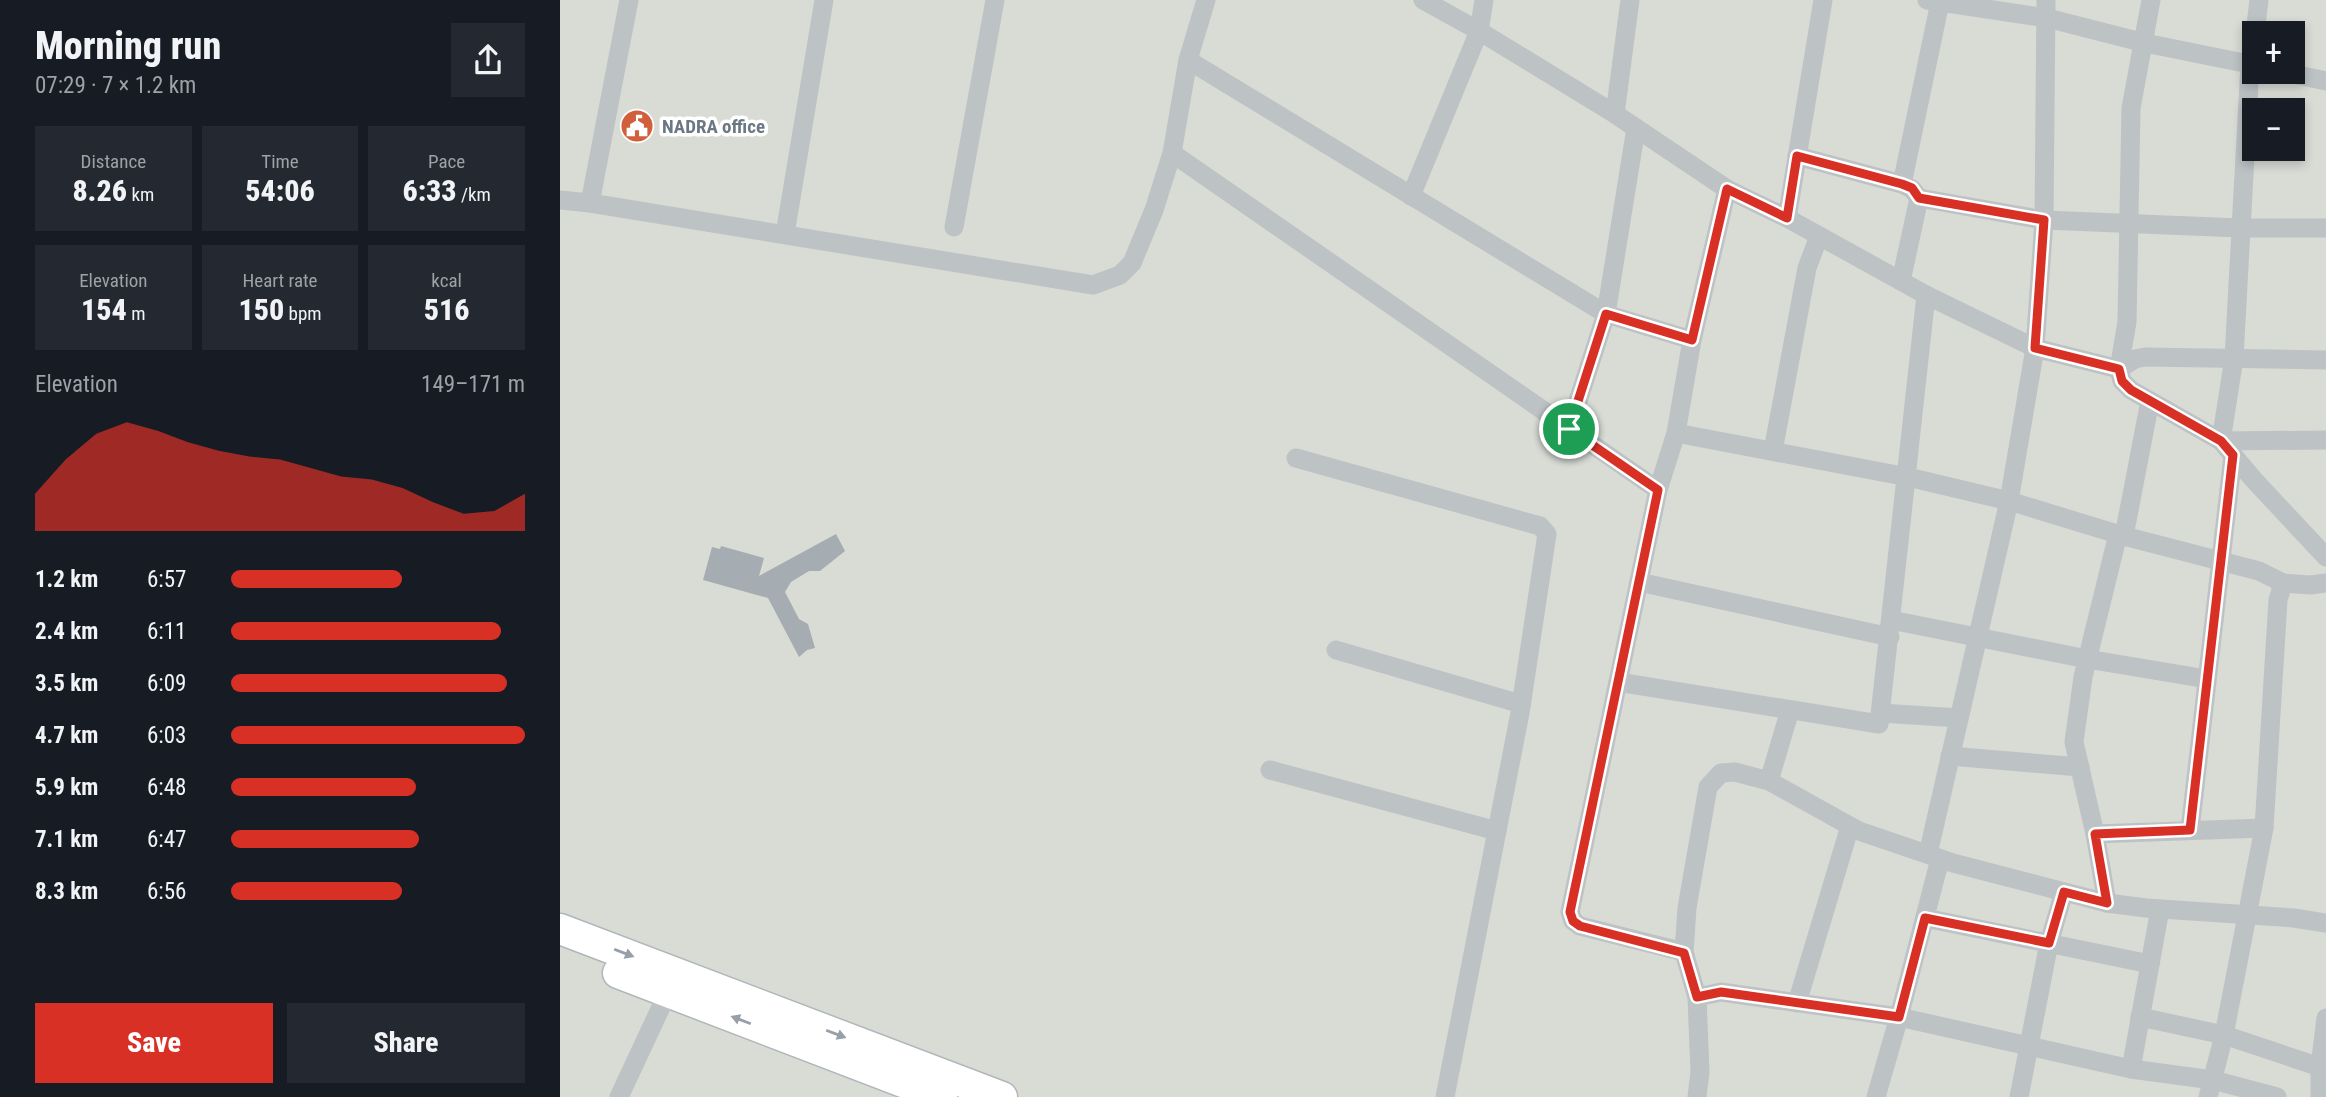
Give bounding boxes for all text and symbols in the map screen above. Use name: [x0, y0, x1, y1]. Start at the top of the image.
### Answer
map controls: [2242, 21, 2305, 161]
button: +: [2242, 21, 2305, 84]
button: share: [451, 23, 525, 97]
text: Morning run: [35, 24, 221, 68]
text: 07:29 · 7 × 1.2 km: [35, 72, 196, 99]
button: −: [2242, 98, 2305, 161]
public building icon: NADRA office: [618, 107, 656, 145]
place label: NADRA office: [662, 115, 765, 138]
text: Distance: [81, 150, 146, 173]
text: Time: [261, 150, 299, 173]
text: Pace: [428, 150, 465, 173]
text: 8.26: [72, 173, 127, 208]
text: 54:06: [245, 173, 315, 208]
text: 6:33: [402, 173, 457, 208]
text: km: [127, 183, 154, 206]
text: /km: [457, 183, 491, 206]
text: Elevation: [79, 269, 148, 292]
text: Heart rate: [242, 269, 318, 292]
text: kcal: [431, 269, 462, 292]
text: 154: [81, 292, 127, 327]
text: 150: [238, 292, 284, 327]
text: 516: [424, 292, 470, 327]
text: m: [127, 302, 146, 325]
text: bpm: [284, 302, 322, 325]
text: Elevation: [35, 371, 118, 398]
text: 149–171 m: [421, 371, 525, 398]
pin: [1539, 399, 1599, 459]
icon: arrive: [1550, 410, 1588, 448]
text: 1.2 km: [35, 566, 98, 593]
text: 6:57: [147, 566, 186, 593]
text: 2.4 km: [35, 618, 98, 645]
text: 6:11: [147, 618, 186, 645]
text: 3.5 km: [35, 670, 98, 697]
text: 6:09: [147, 670, 186, 697]
text: 4.7 km: [35, 722, 98, 749]
text: 6:03: [147, 722, 186, 749]
text: 5.9 km: [35, 774, 98, 801]
text: 6:48: [147, 774, 186, 801]
text: 7.1 km: [35, 826, 98, 853]
text: 6:47: [147, 826, 186, 853]
text: 8.3 km: [35, 878, 98, 905]
text: 6:56: [147, 878, 186, 905]
one-way arrow: [613, 948, 634, 959]
button: Save: [35, 1003, 273, 1083]
button: Share: [287, 1003, 525, 1083]
one-way arrow: [730, 1014, 751, 1025]
one-way arrow: [826, 1029, 847, 1040]

